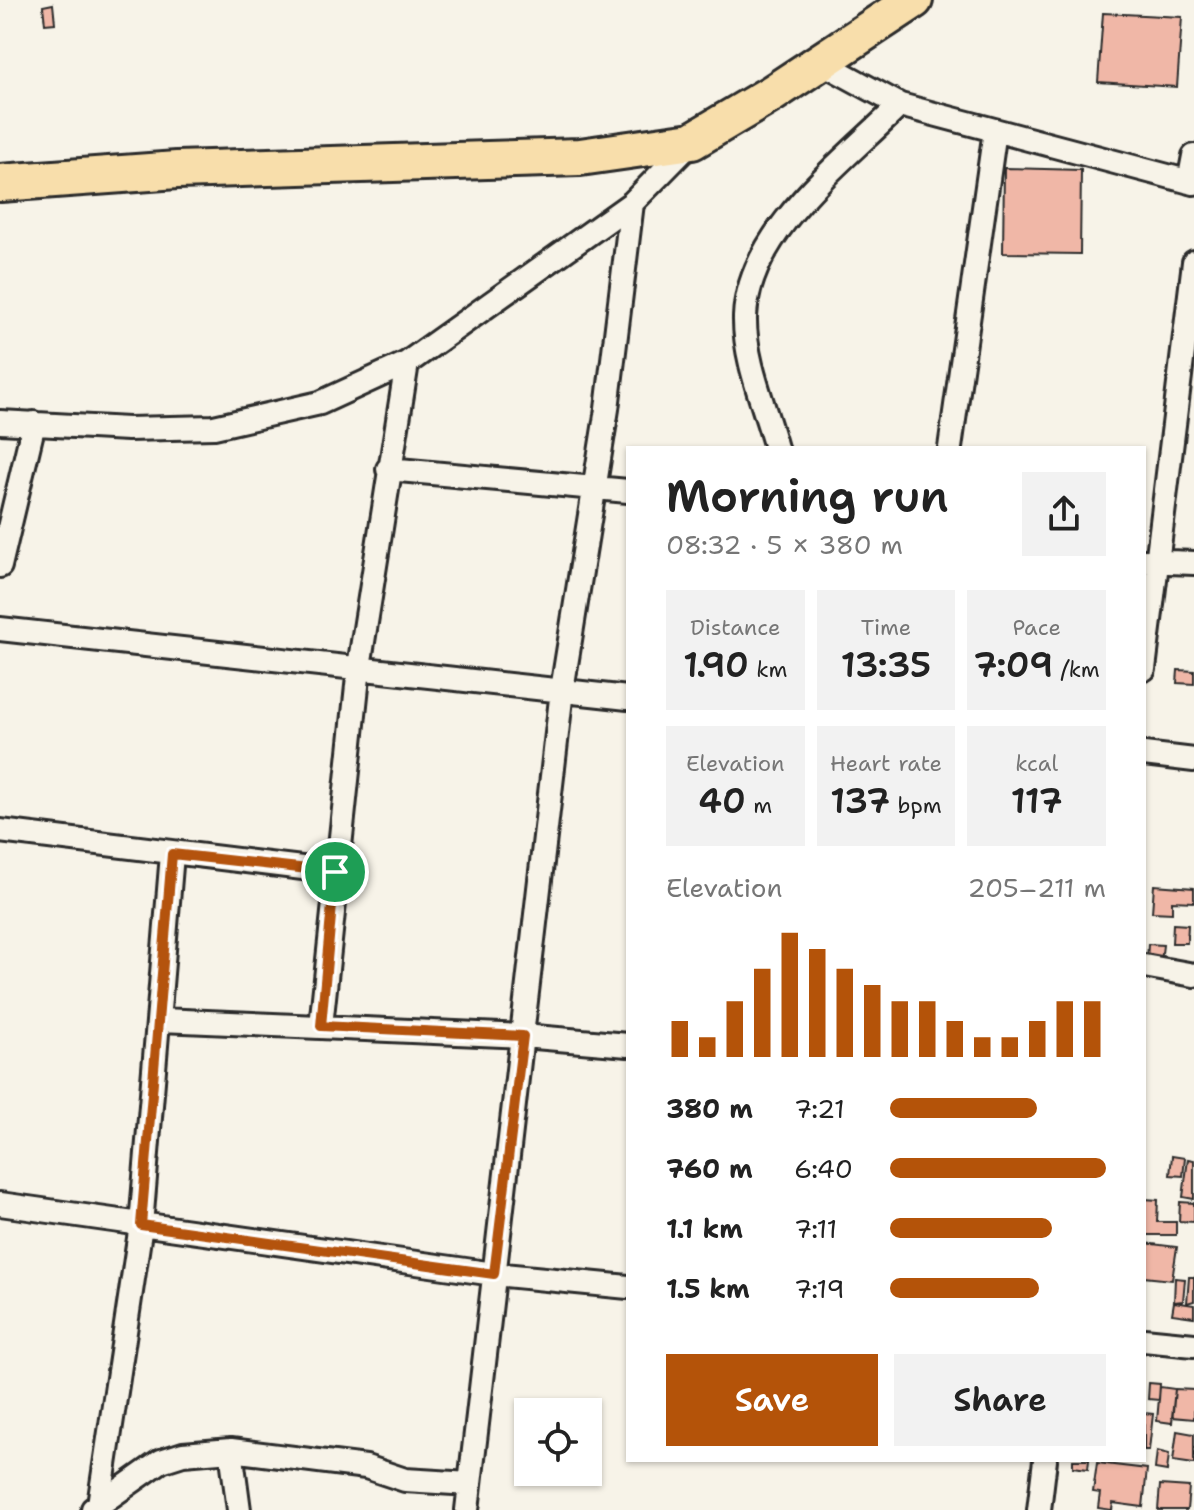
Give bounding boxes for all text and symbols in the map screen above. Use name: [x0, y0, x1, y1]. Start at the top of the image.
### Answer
text: Morning run: [666, 467, 949, 526]
button: share: [1022, 472, 1106, 556]
text: 08:32 · 5 × 380 m: [666, 527, 903, 562]
text: Distance: [690, 613, 780, 642]
text: Time: [861, 613, 911, 642]
text: Pace: [1012, 613, 1061, 642]
text: 1.90: [683, 642, 749, 688]
text: 13:35: [841, 642, 931, 688]
text: 7:09: [974, 642, 1053, 688]
text: km: [749, 655, 787, 684]
text: /km: [1053, 655, 1100, 684]
text: Elevation: [686, 749, 785, 778]
text: Heart rate: [830, 749, 942, 778]
text: kcal: [1015, 749, 1058, 778]
text: 40: [698, 778, 746, 824]
text: 137: [830, 778, 890, 824]
text: 117: [1011, 778, 1063, 824]
text: m: [746, 791, 772, 820]
text: bpm: [890, 791, 942, 820]
pin: [301, 838, 369, 906]
icon: arrive: [313, 850, 357, 894]
text: Elevation: [666, 870, 782, 905]
text: 205–211 m: [968, 870, 1106, 905]
text: 380 m: [666, 1091, 753, 1126]
text: 7:21: [794, 1091, 845, 1126]
text: 760 m: [666, 1151, 753, 1186]
text: 6:40: [794, 1151, 853, 1186]
text: 1.1 km: [666, 1211, 743, 1246]
text: 7:11: [794, 1211, 837, 1246]
text: 1.5 km: [666, 1271, 750, 1306]
text: 7:19: [794, 1271, 845, 1306]
button: Save: [666, 1354, 878, 1446]
button: Share: [894, 1354, 1106, 1446]
map controls: [514, 1398, 602, 1486]
button: locate: [514, 1398, 602, 1486]

